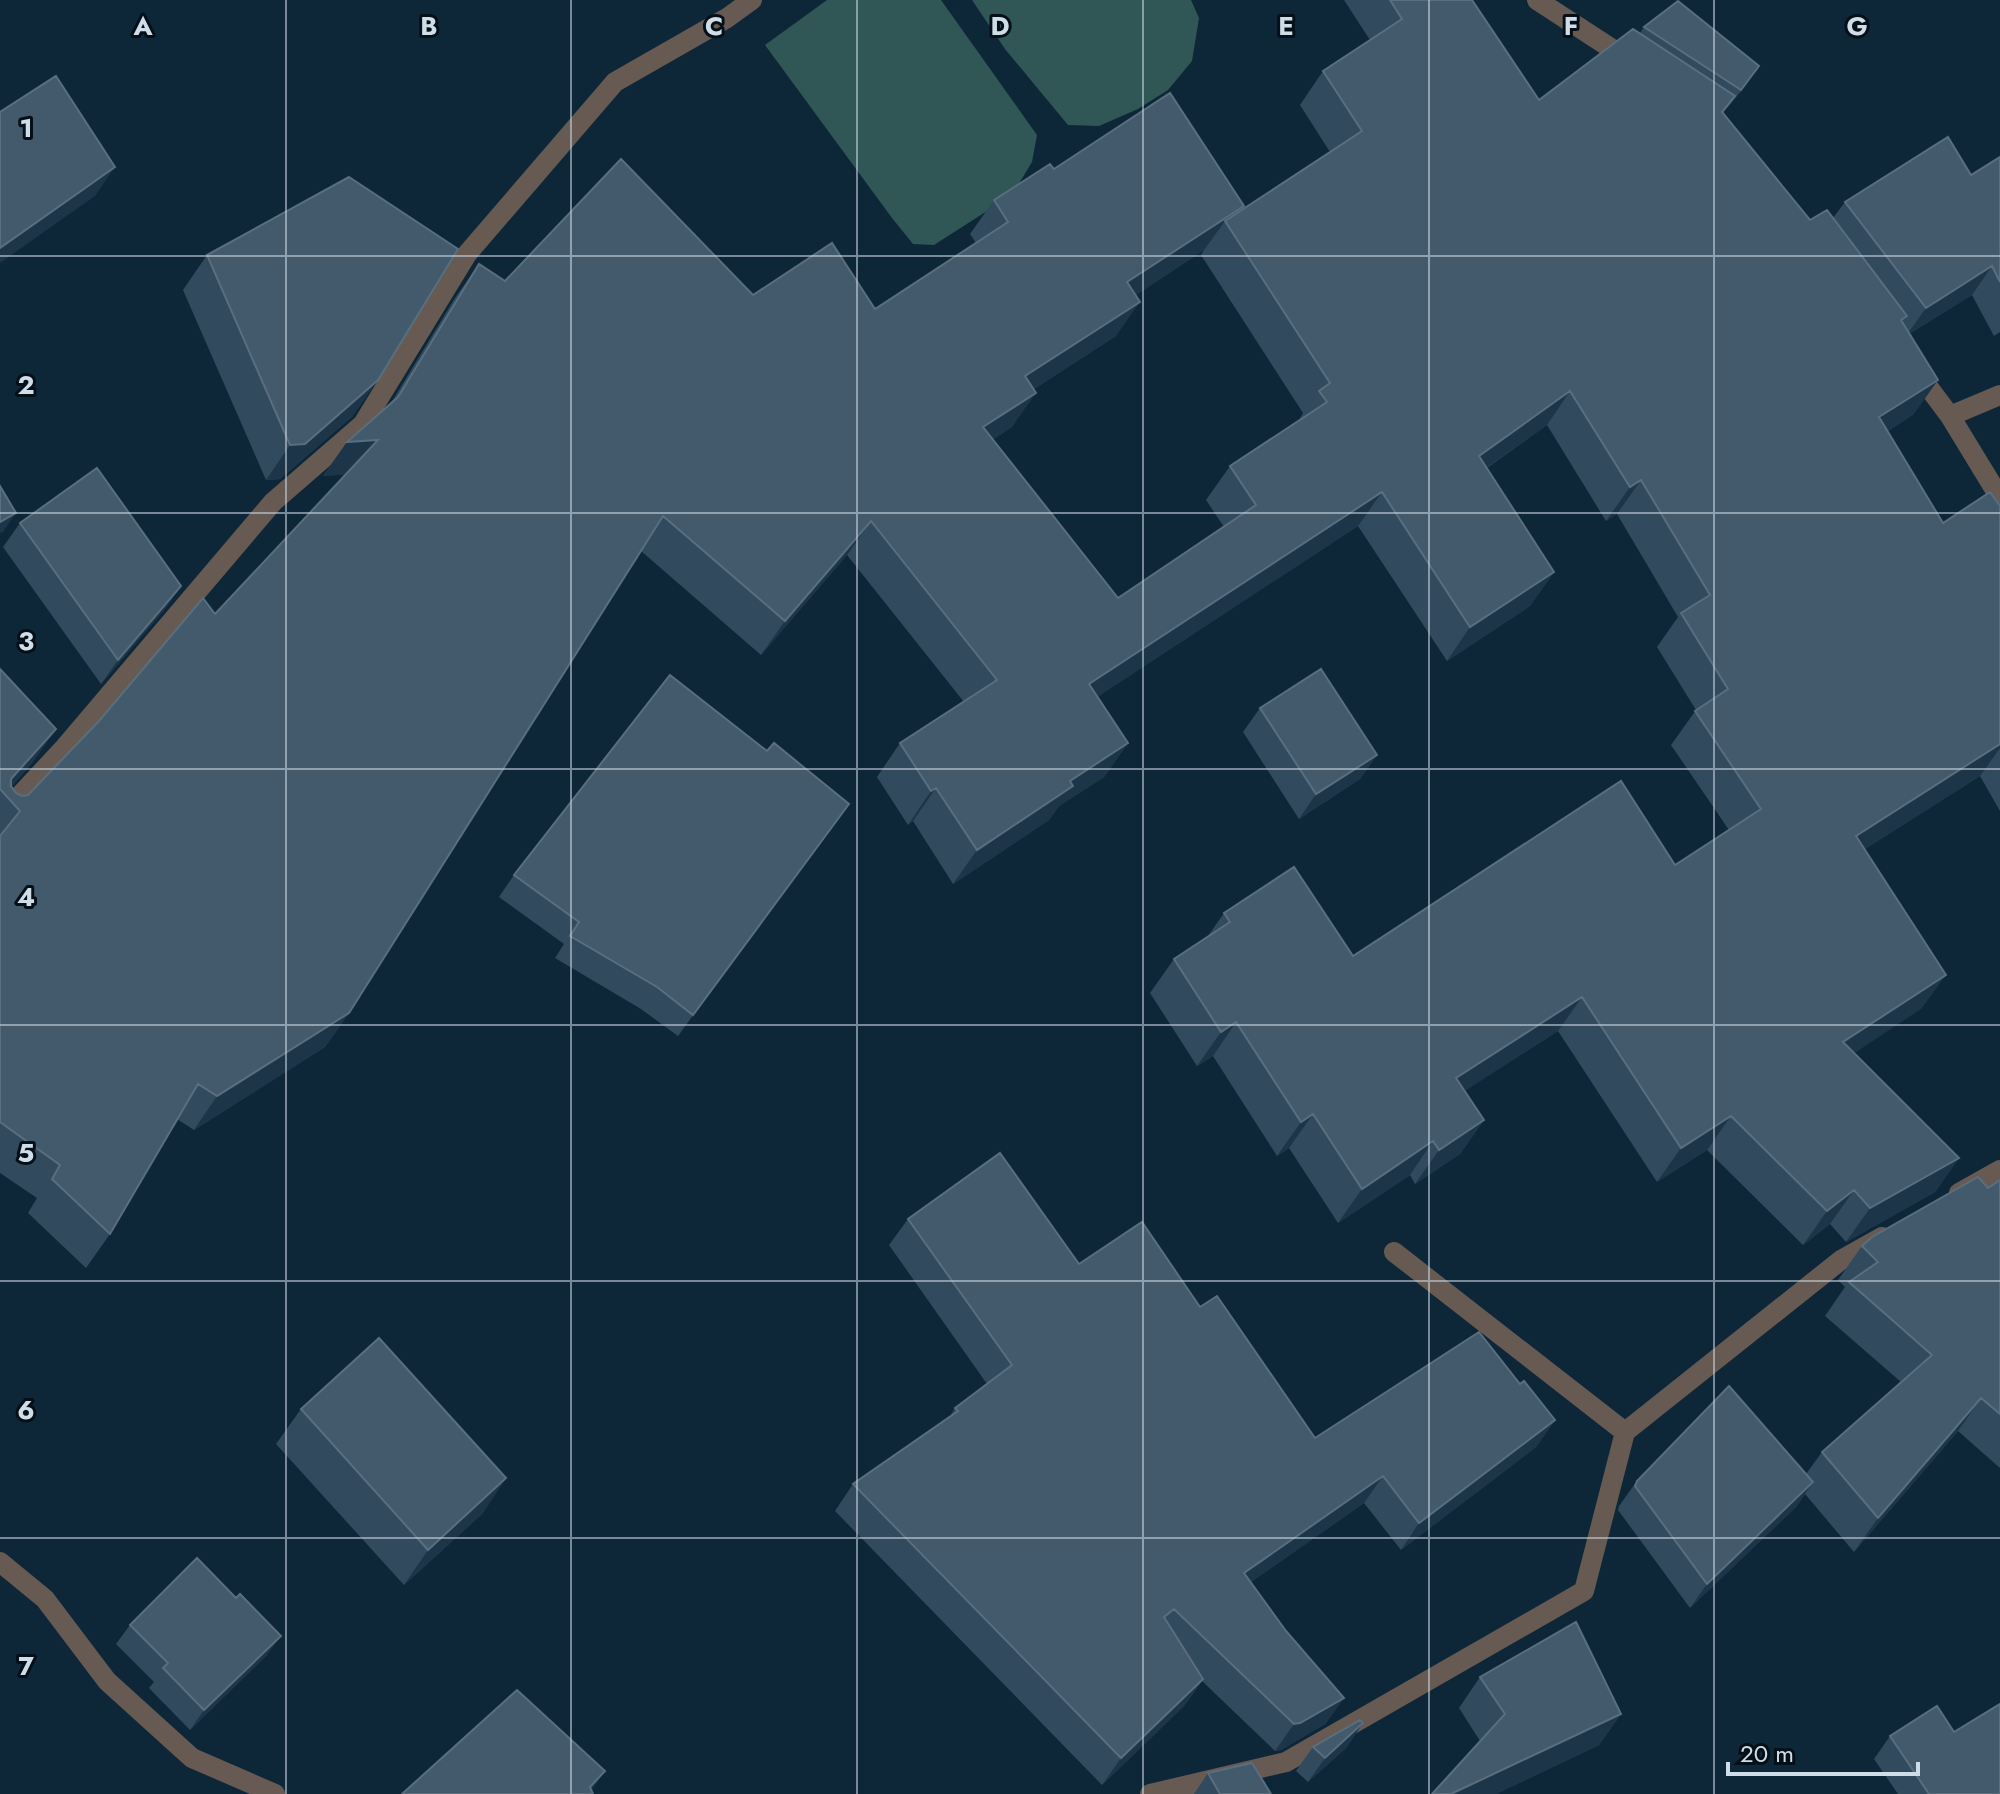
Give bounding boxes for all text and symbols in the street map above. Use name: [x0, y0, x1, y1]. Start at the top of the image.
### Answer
text: A: [132, 7, 153, 45]
text: B: [420, 7, 438, 45]
text: C: [705, 7, 723, 45]
text: D: [990, 7, 1010, 45]
text: E: [1278, 7, 1294, 45]
text: F: [1564, 7, 1578, 45]
text: G: [1846, 7, 1868, 45]
text: 1: [19, 109, 33, 147]
text: 2: [17, 366, 35, 404]
text: 3: [18, 622, 34, 660]
text: 4: [17, 878, 35, 916]
text: 5: [18, 1134, 34, 1172]
text: 6: [17, 1391, 35, 1429]
text: 7: [18, 1647, 34, 1685]
scale bar: [1728, 1726, 1918, 1776]
text: 20 m: [1740, 1736, 1794, 1771]

